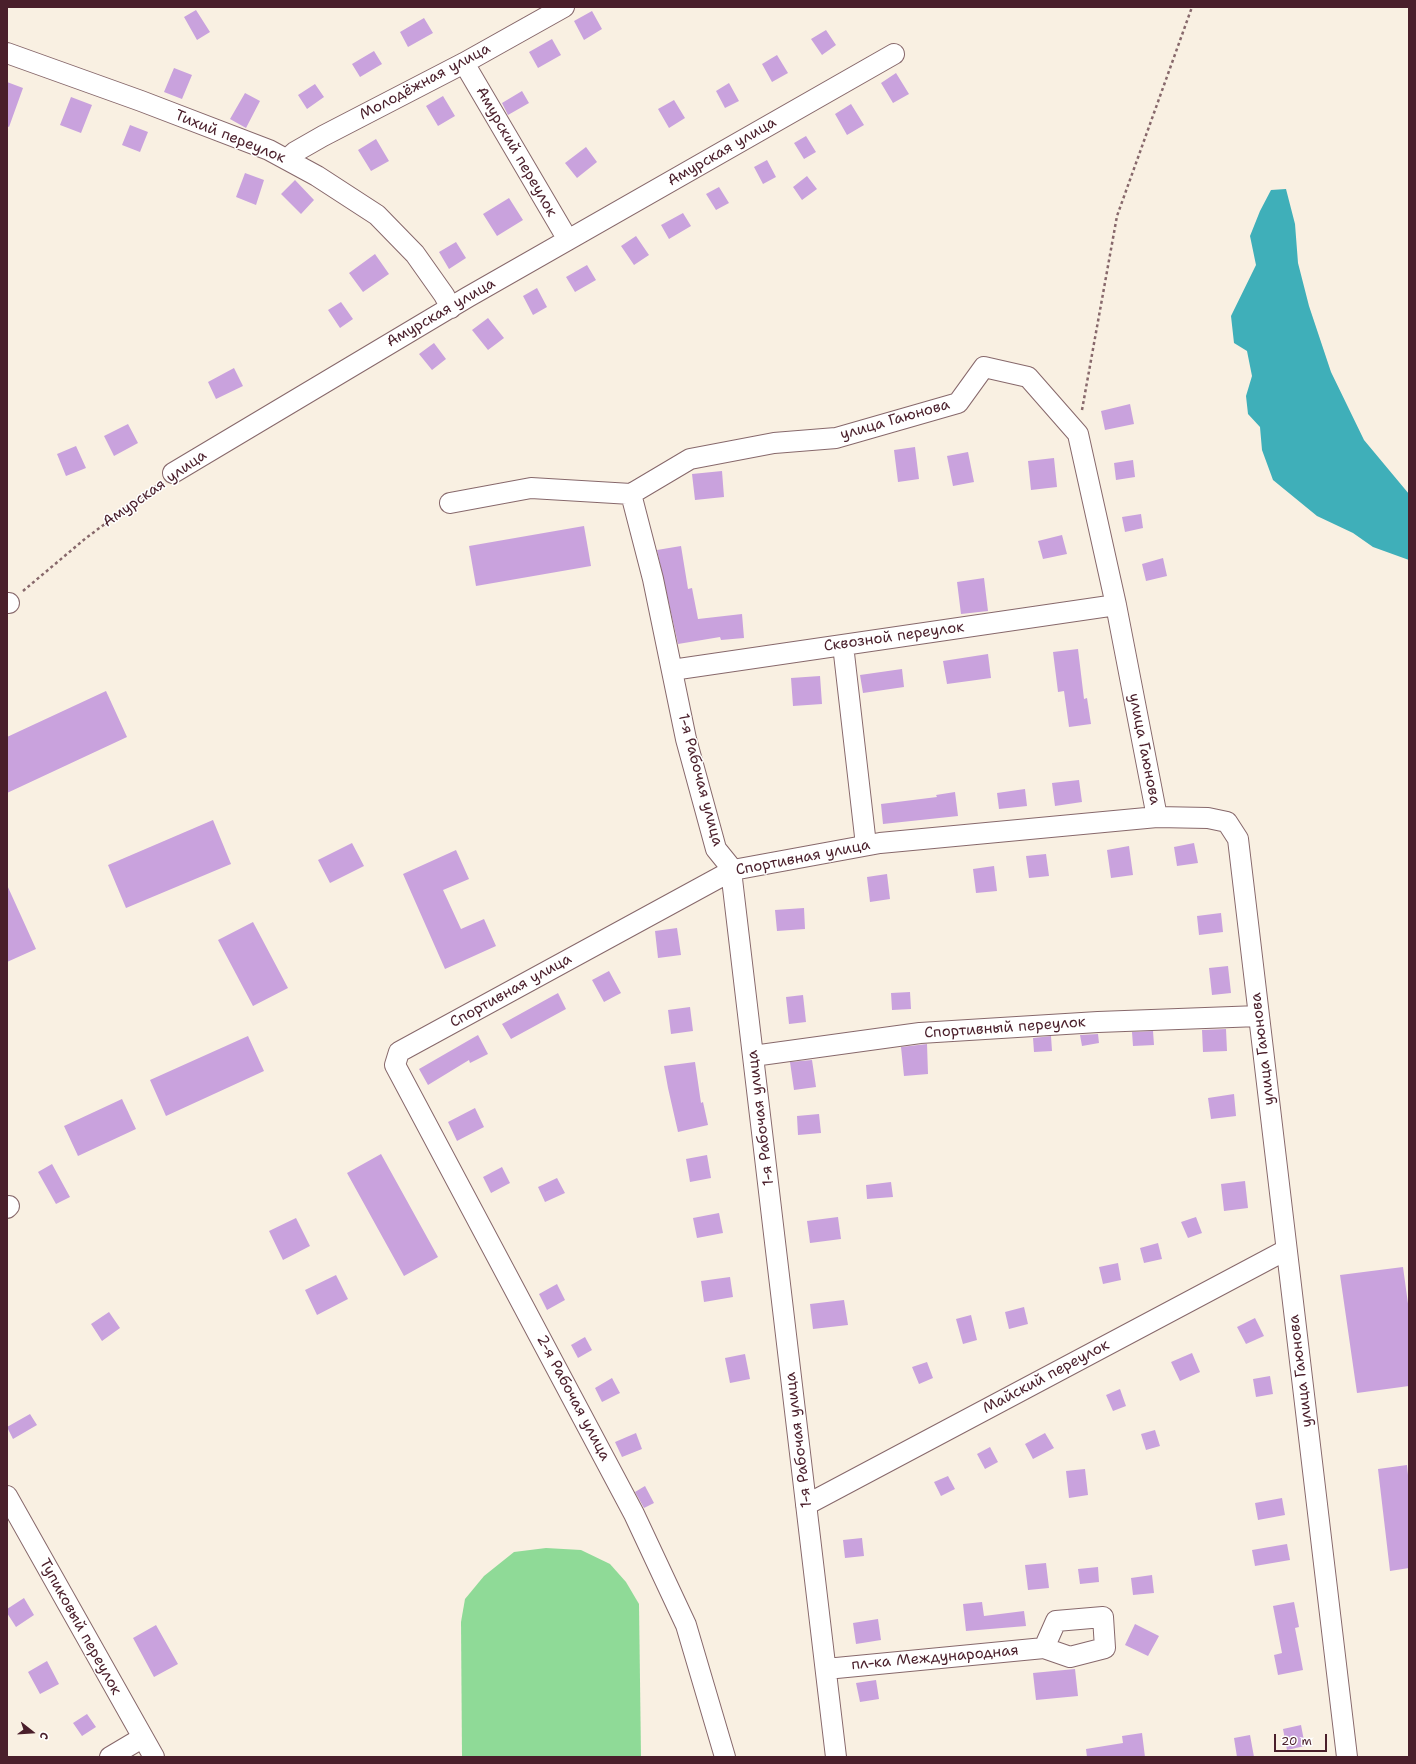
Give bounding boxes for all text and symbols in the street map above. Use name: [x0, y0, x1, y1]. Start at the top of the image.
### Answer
street label: Молодёжная улица: [356, 40, 494, 124]
street label: Амурский переулок: [471, 84, 561, 220]
street label: Тихий переулок: [172, 107, 288, 167]
street label: Амурская улица: [664, 114, 780, 190]
street label: Амурская улица: [383, 275, 499, 351]
street label: улица Гаюнова: [838, 396, 952, 444]
street label: Амурская улица: [100, 446, 210, 532]
street label: Сквозной переулок: [823, 618, 965, 656]
street label: улица Гаюнова: [1124, 692, 1164, 806]
street label: 1-я Рабочая улица: [674, 712, 726, 848]
street label: Спортивная улица: [734, 836, 872, 880]
street label: Спортивная улица: [447, 950, 575, 1032]
street label: улица Гаюнова: [1247, 992, 1279, 1106]
street label: Спортивный переулок: [924, 1013, 1086, 1043]
street label: 1-я Рабочая улица: [744, 1049, 778, 1187]
street label: улица Гаюнова: [1285, 1314, 1317, 1428]
street label: 2-я Рабочая улица: [532, 1332, 614, 1464]
street label: Майский переулок: [980, 1336, 1112, 1418]
street label: 1-я Рабочая улица: [782, 1371, 816, 1509]
street label: Тупиковый переулок: [35, 1556, 125, 1698]
street label: пл-ка Международная: [851, 1642, 1019, 1674]
north arrow: [12, 1712, 52, 1752]
scale bar: [1276, 1726, 1329, 1752]
text: С: [36, 1730, 52, 1741]
text: 20 m: [1281, 1733, 1312, 1749]

